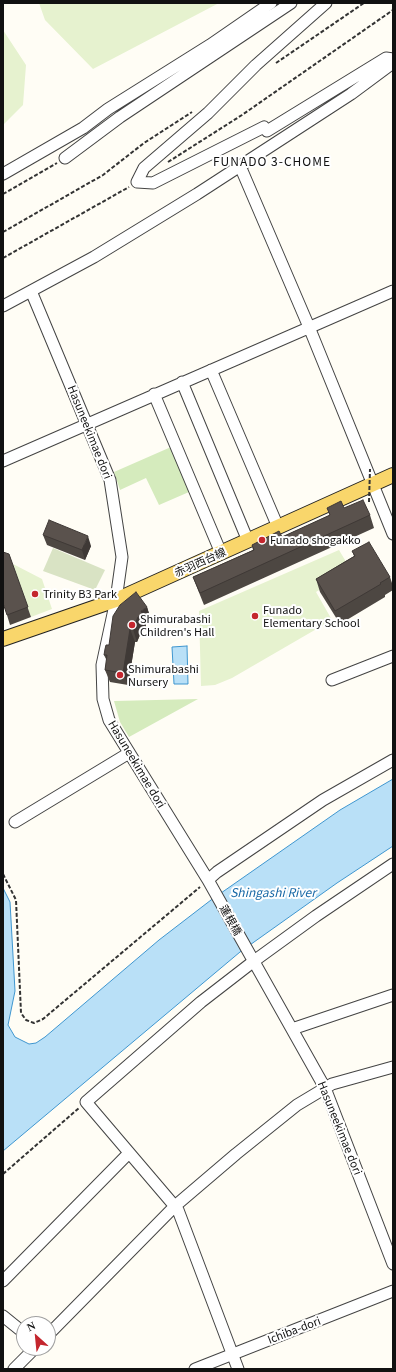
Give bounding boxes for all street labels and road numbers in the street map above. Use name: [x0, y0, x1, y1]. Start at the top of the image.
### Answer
street label: Hasuneekimae dori: [65, 383, 115, 481]
street label: 赤羽西台線: [172, 545, 228, 579]
street label: Hasuneekimae dori: [106, 718, 168, 810]
street label: 蓮根橋: [217, 902, 245, 938]
street label: Hasuneekimae dori: [315, 1079, 365, 1177]
street label: Ichiba-dori: [266, 1314, 322, 1346]

